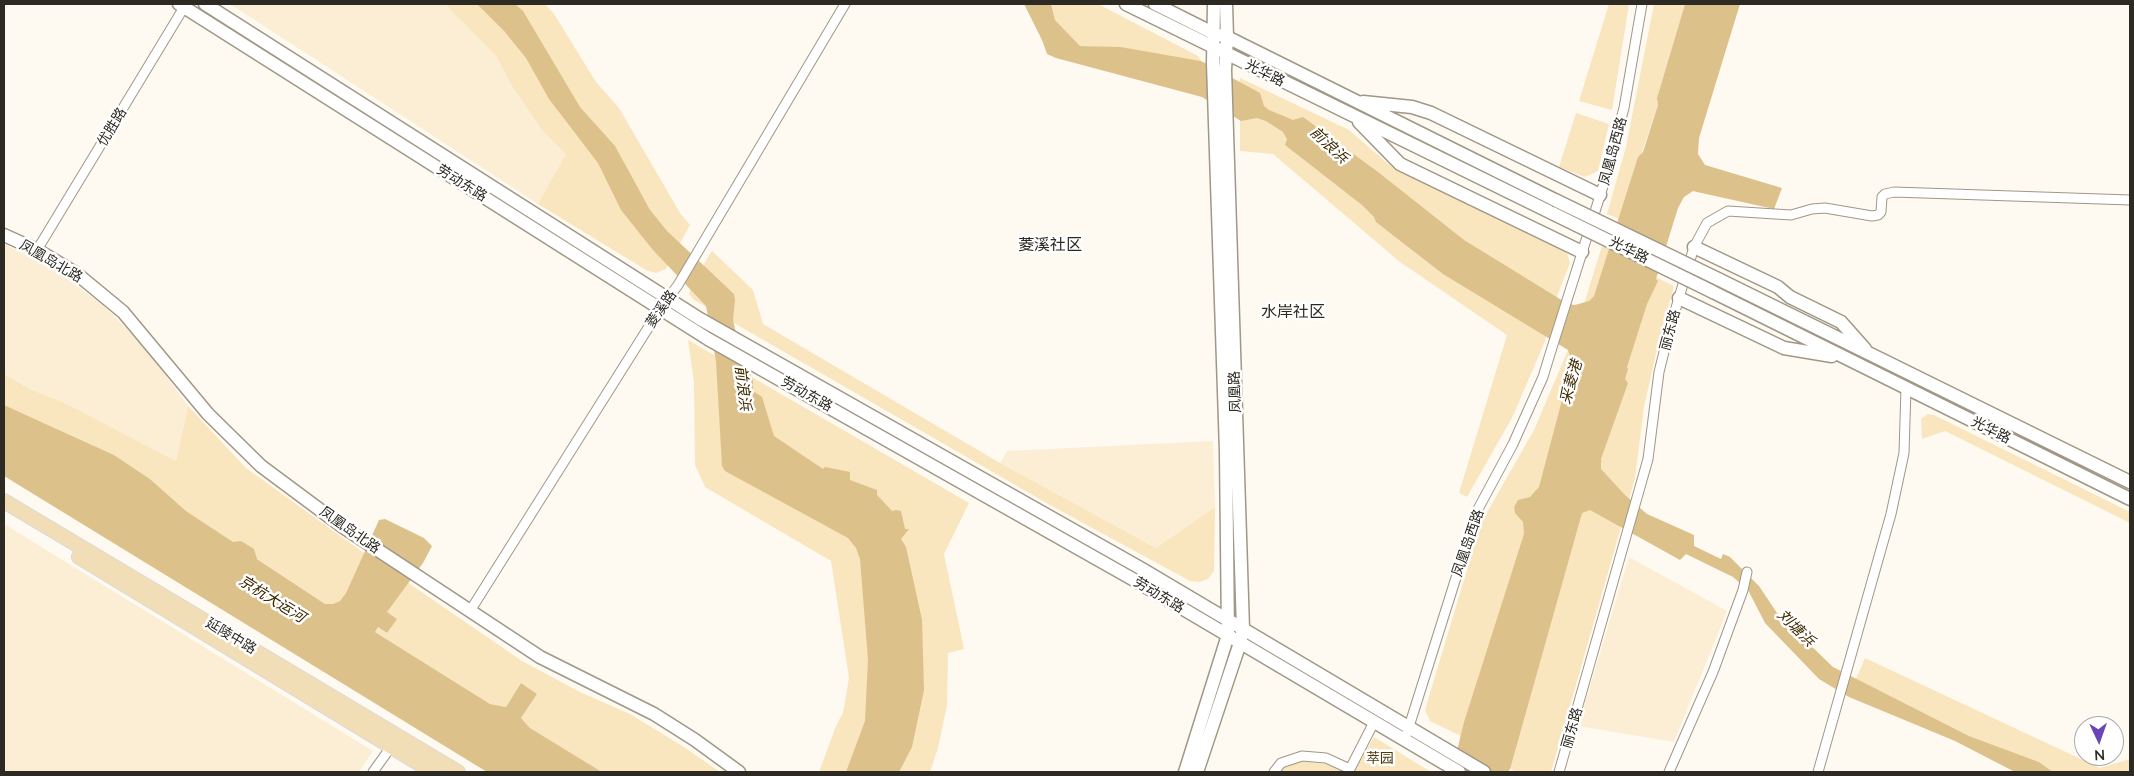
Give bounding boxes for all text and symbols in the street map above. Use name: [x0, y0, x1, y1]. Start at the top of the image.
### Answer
street label: 光华路: [1242, 56, 1288, 90]
street label: 优胜路: [94, 105, 130, 149]
street label: 凤凰岛西路: [1596, 115, 1630, 187]
water label: 前浪浜: [1306, 123, 1352, 167]
street label: 劳动东路: [434, 161, 490, 205]
street label: 光华路: [1606, 233, 1652, 267]
district label: 菱溪社区: [1018, 235, 1082, 255]
street label: 凤凰岛北路: [16, 236, 86, 286]
street label: 菱溪路: [642, 287, 680, 331]
district label: 水岸社区: [1261, 302, 1325, 322]
street label: 丽东路: [1656, 308, 1684, 352]
water label: 采菱港: [1556, 358, 1586, 406]
water label: 前浪浜: [731, 365, 755, 411]
street label: 凤凰路: [1226, 371, 1244, 413]
street label: 劳动东路: [778, 373, 836, 415]
street label: 光华路: [1968, 413, 2014, 447]
street label: 凤凰岛北路: [317, 503, 383, 557]
street label: 凤凰岛西路: [1449, 507, 1487, 579]
water label: 京杭大运河: [235, 571, 309, 627]
street label: 劳动东路: [1131, 573, 1187, 617]
water label: 刘塘浜: [1774, 606, 1818, 650]
street label: 延陵中路: [203, 614, 259, 658]
street label: 丽东路: [1558, 705, 1586, 751]
north arrow: [2074, 716, 2124, 766]
text: N: [2094, 747, 2106, 764]
park label: 萃园: [1366, 750, 1394, 766]

